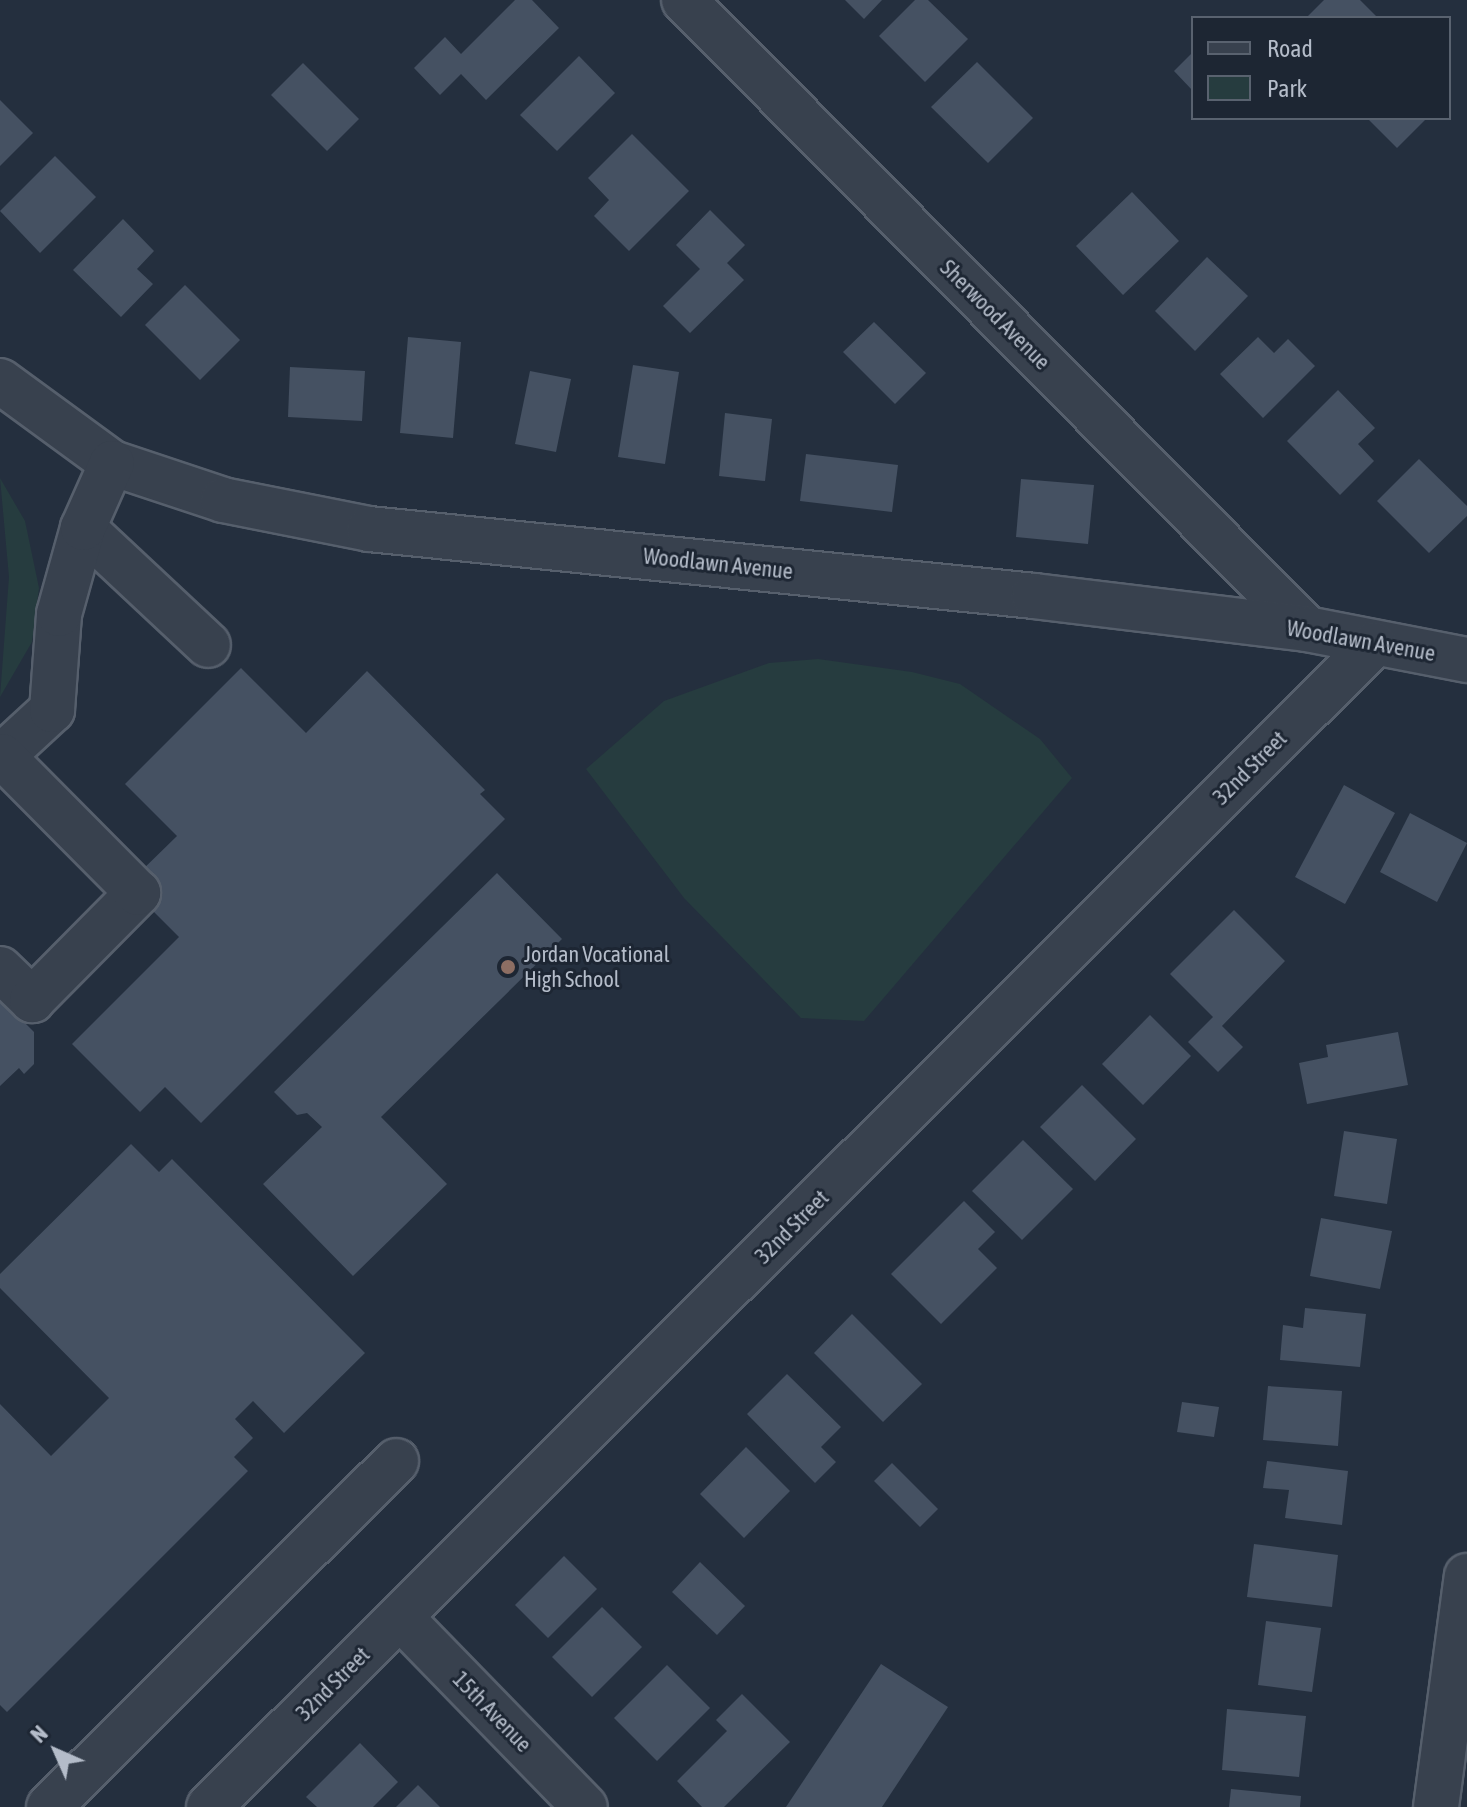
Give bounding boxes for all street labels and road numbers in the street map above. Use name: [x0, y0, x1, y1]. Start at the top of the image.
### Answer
street label: Sherwood Avenue: [935, 255, 1055, 375]
street label: Woodlawn Avenue: [642, 543, 794, 585]
street label: Woodlawn Avenue: [1285, 615, 1437, 667]
street label: 32nd Street: [1208, 726, 1292, 810]
street label: 32nd Street: [750, 1185, 834, 1269]
street label: 32nd Street: [291, 1642, 375, 1726]
street label: 15th Avenue: [447, 1666, 537, 1758]

